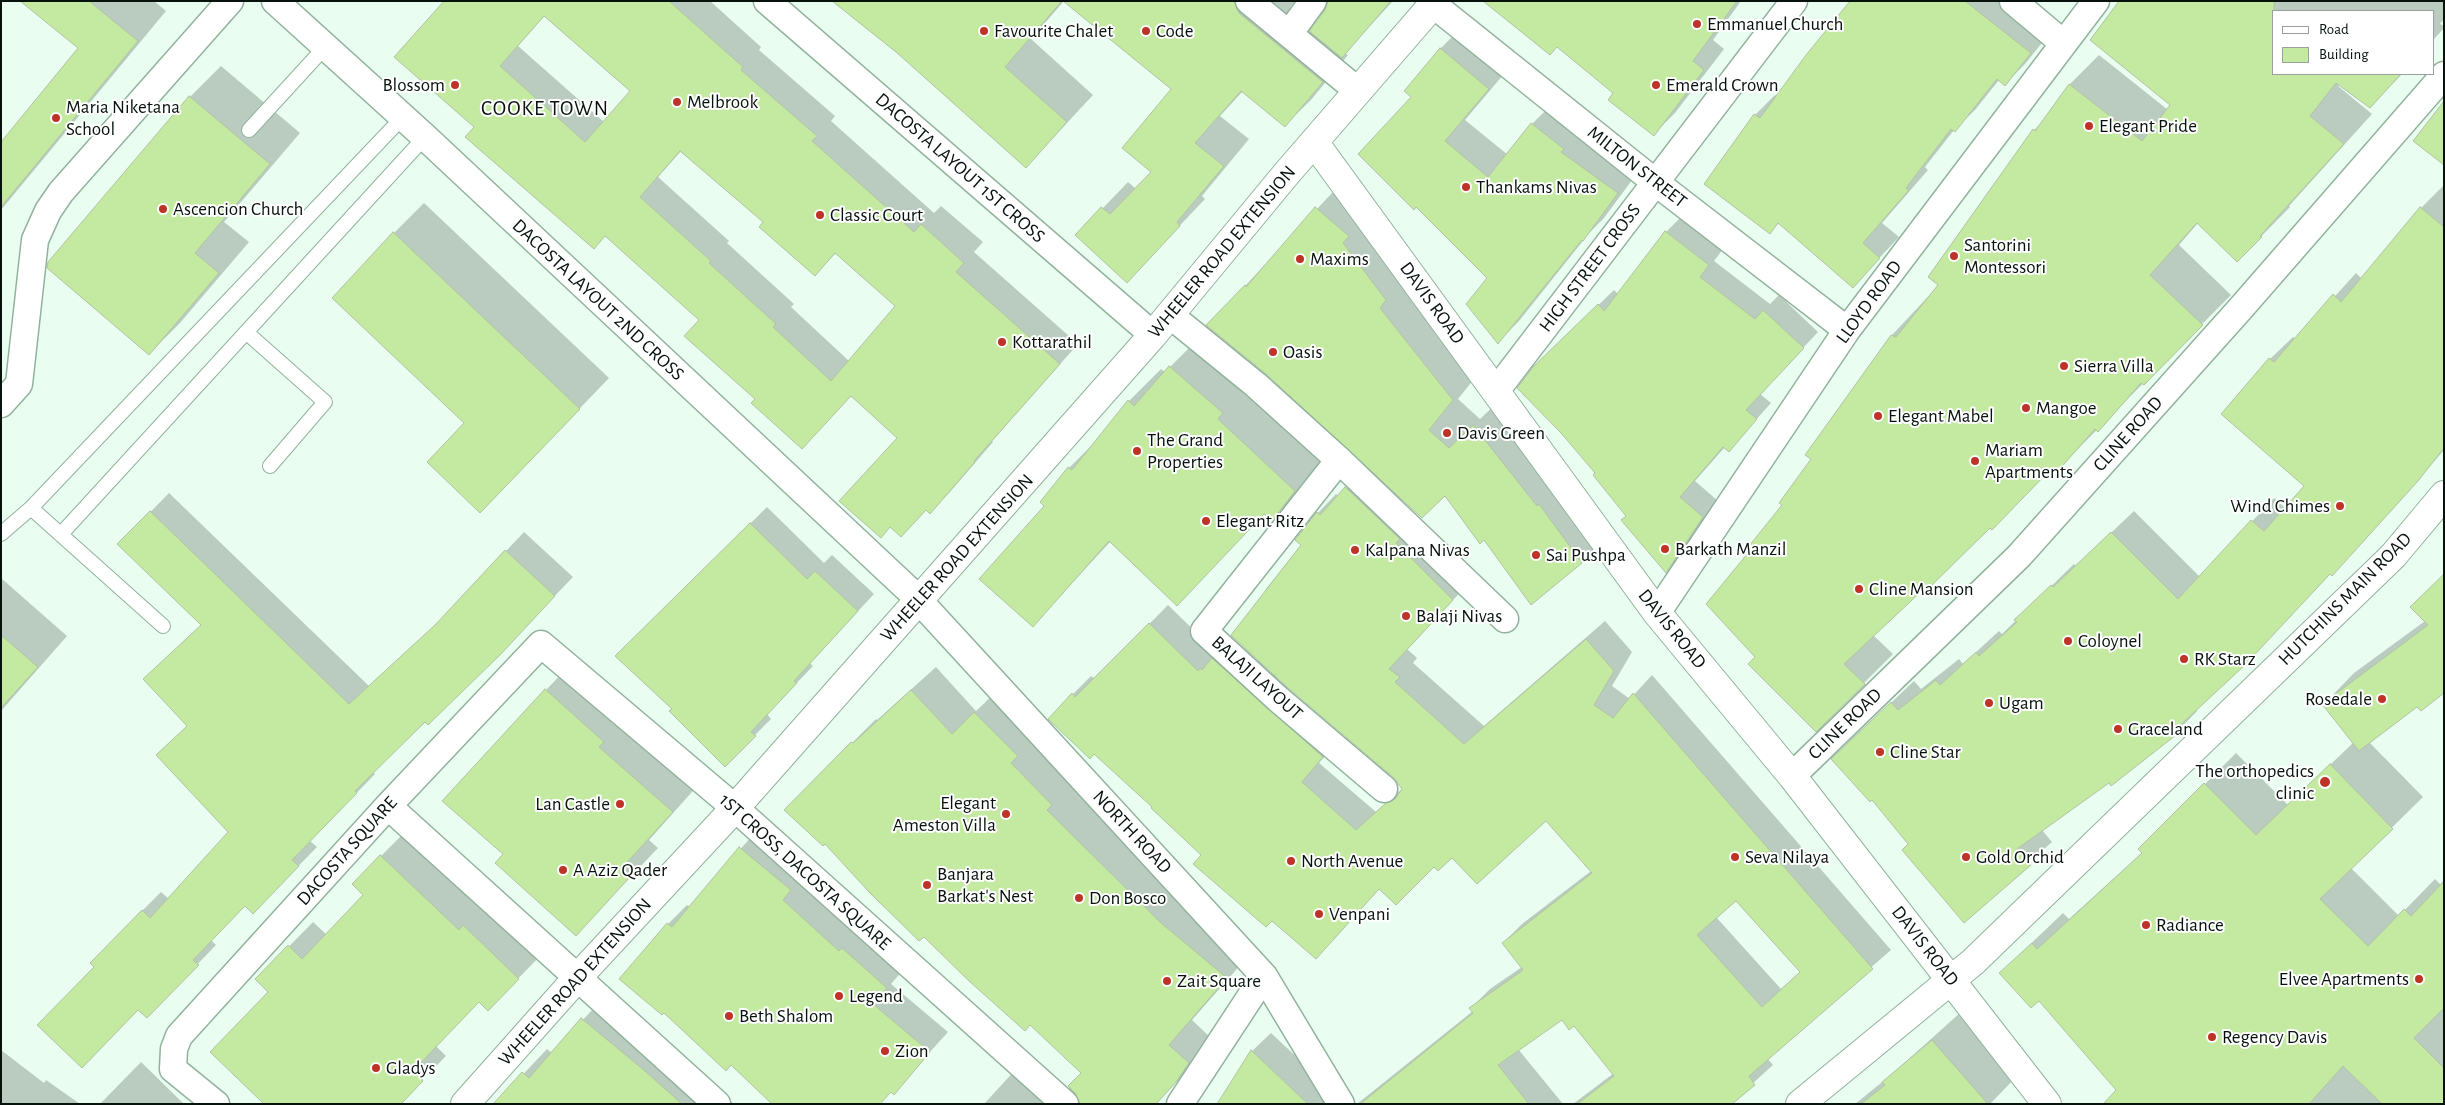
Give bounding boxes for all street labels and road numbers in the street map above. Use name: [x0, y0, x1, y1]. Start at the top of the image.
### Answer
street label: DACOSTA LAYOUT 1ST CROSS: [871, 88, 1049, 248]
street label: MILTON STREET: [1583, 121, 1691, 213]
street label: WHEELER ROAD EXTENSION: [1143, 161, 1301, 343]
street label: HIGH STREET CROSS: [1534, 199, 1646, 337]
street label: DACOSTA LAYOUT 2ND CROSS: [507, 214, 689, 386]
street label: LLOYD ROAD: [1831, 256, 1907, 348]
street label: DAVIS ROAD: [1395, 258, 1469, 348]
street label: CLINE ROAD: [2088, 392, 2168, 476]
street label: WHEELER ROAD EXTENSION: [876, 469, 1038, 647]
street label: HUTCHINS MAIN ROAD: [2274, 528, 2416, 670]
street label: DAVIS ROAD: [1633, 585, 1711, 673]
street label: BALAJI LAYOUT: [1207, 631, 1307, 725]
street label: CLINE ROAD: [1803, 683, 1887, 765]
street label: NORTH ROAD: [1088, 786, 1176, 878]
street label: 1ST CROSS, DACOSTA SQUARE: [714, 789, 896, 955]
street label: DACOSTA SQUARE: [292, 792, 402, 910]
street label: WHEELER ROAD EXTENSION: [494, 893, 656, 1071]
street label: DAVIS ROAD: [1886, 901, 1964, 991]

